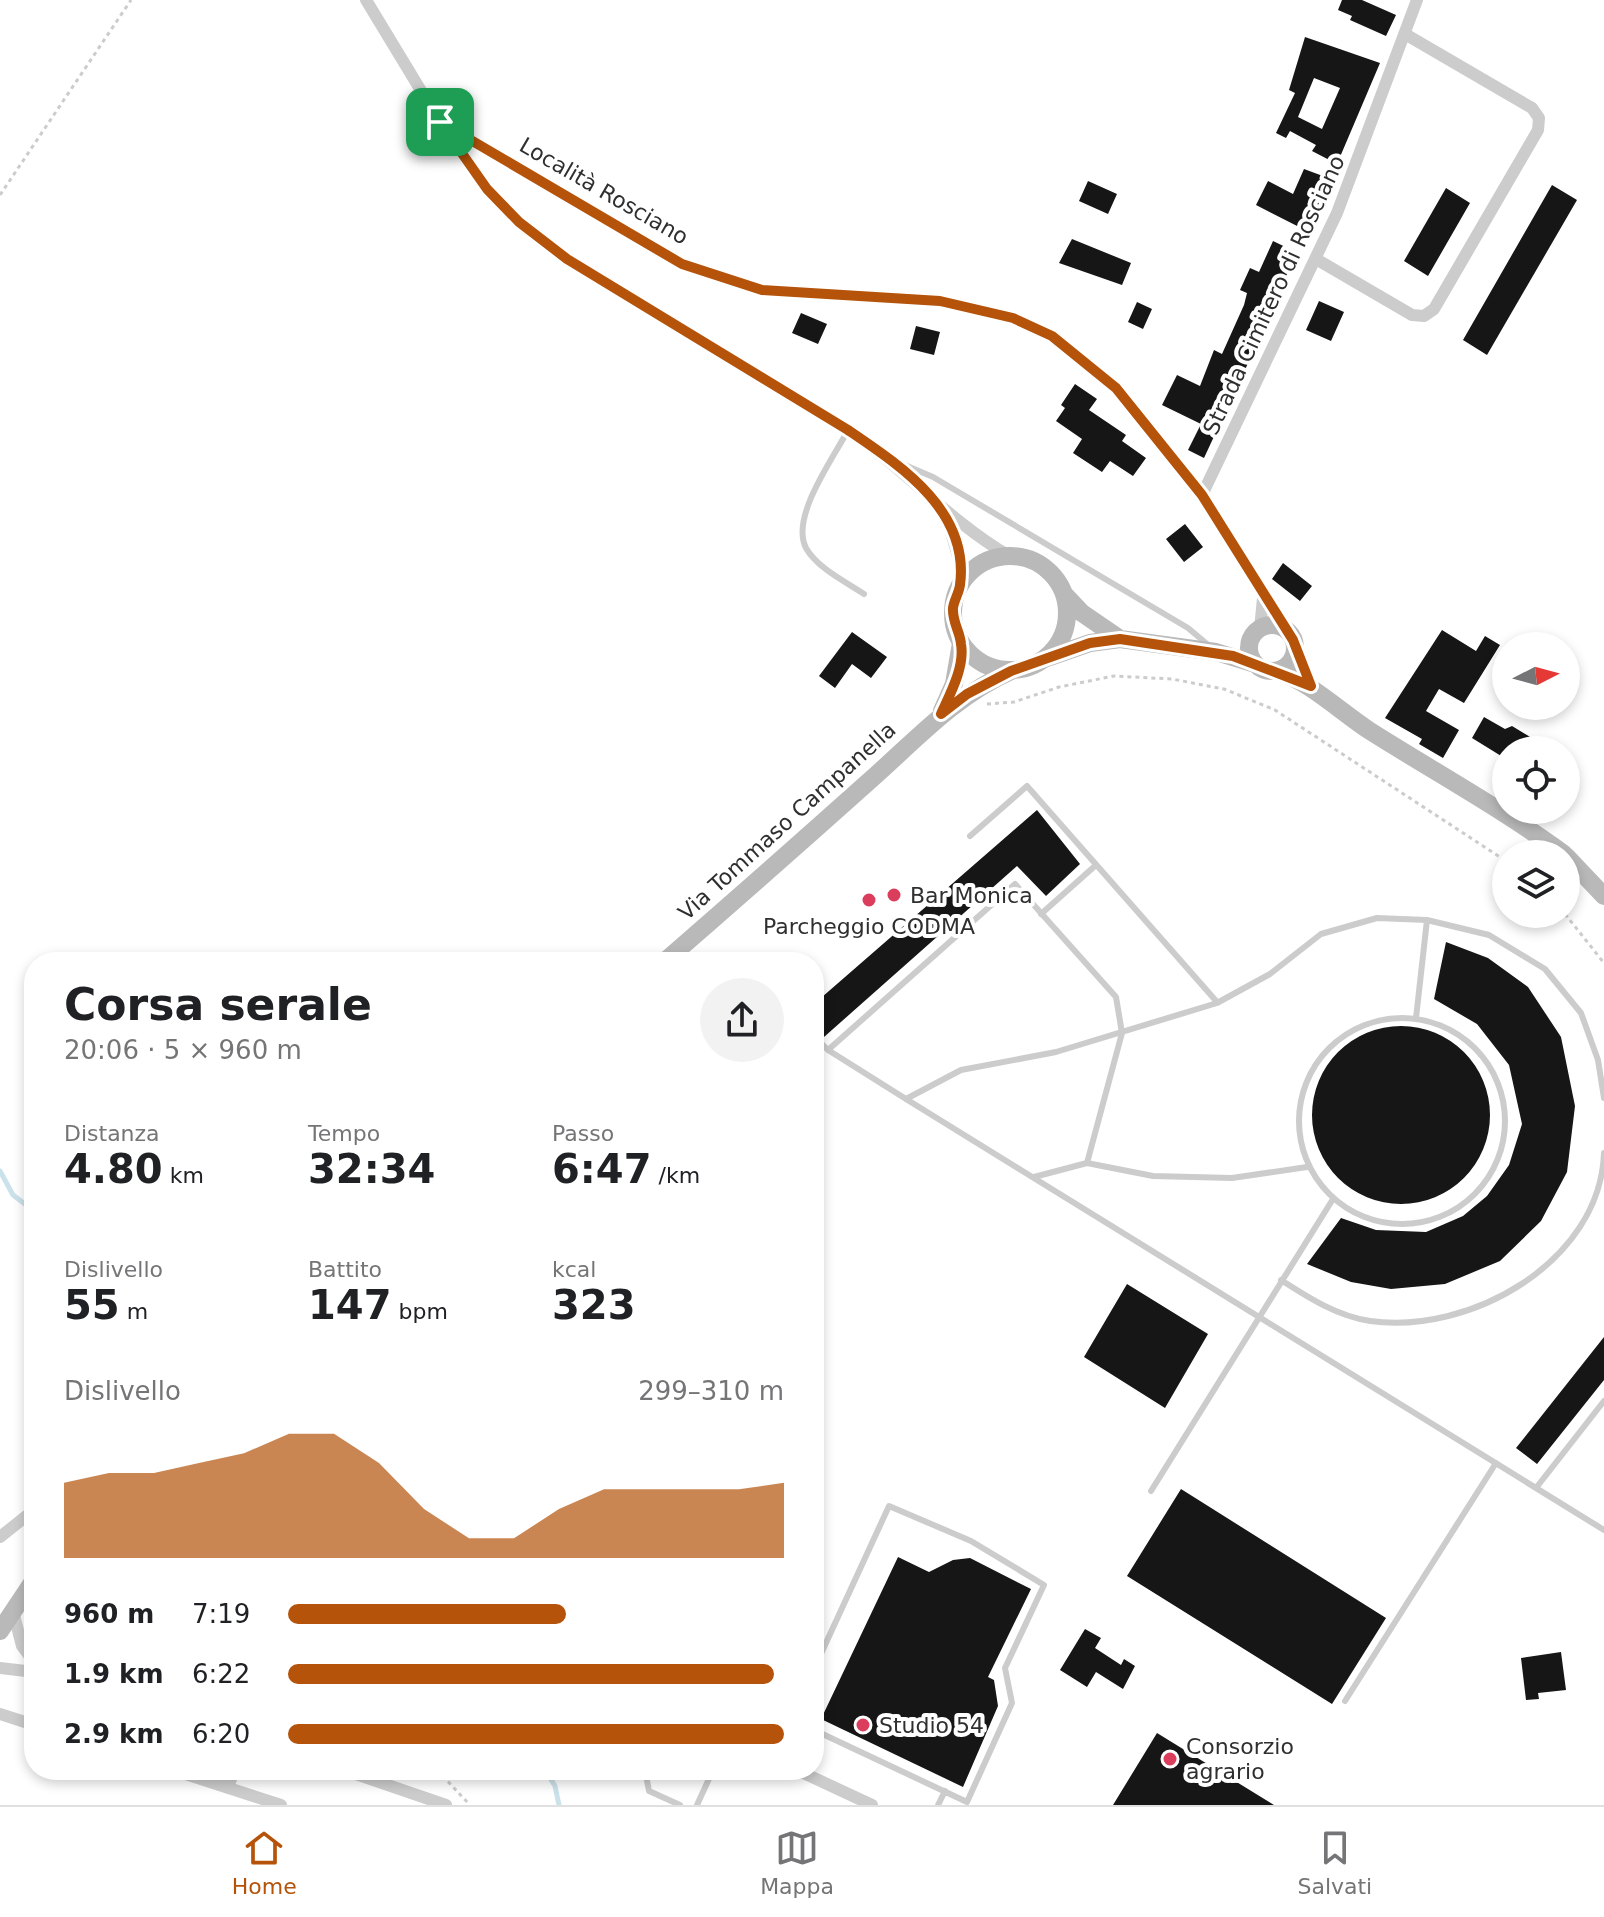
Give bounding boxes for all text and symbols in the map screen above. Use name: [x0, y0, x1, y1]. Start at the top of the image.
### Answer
pin: [406, 88, 474, 156]
icon: arrive: [418, 100, 462, 144]
street label: Località Rosciano: [515, 133, 693, 249]
street label: Strada Cimitero di Rosciano: [1198, 151, 1350, 439]
north arrow: [1492, 632, 1580, 720]
map controls: [1492, 632, 1580, 928]
street label: Via Tommaso Campanella: [673, 717, 901, 925]
button: locate: [1492, 736, 1580, 824]
button: layers: [1492, 840, 1580, 928]
place label: Bar Monica: [910, 883, 1033, 908]
marker: Bar Monica: [885, 886, 903, 904]
marker: Parcheggio CODMA: [860, 891, 878, 909]
place label: Parcheggio CODMA: [763, 914, 975, 939]
button: share: [700, 978, 784, 1062]
text: Corsa serale: [64, 979, 372, 1030]
text: 20:06 · 5 × 960 m: [64, 1035, 302, 1065]
text: Distanza: [64, 1121, 160, 1146]
text: Tempo: [308, 1121, 380, 1146]
text: Passo: [552, 1121, 614, 1146]
text: 4.80: [64, 1146, 163, 1192]
text: 32:34: [308, 1146, 435, 1192]
text: 6:47: [552, 1146, 652, 1192]
text: km: [163, 1163, 204, 1188]
text: /km: [652, 1163, 700, 1188]
text: Dislivello: [64, 1257, 163, 1282]
text: Battito: [308, 1257, 382, 1282]
text: kcal: [552, 1257, 596, 1282]
text: 55: [64, 1282, 120, 1328]
text: 147: [308, 1282, 392, 1328]
text: 323: [552, 1282, 636, 1328]
text: m: [120, 1299, 148, 1324]
text: bpm: [392, 1299, 448, 1324]
text: Dislivello: [64, 1376, 181, 1406]
text: 299–310 m: [638, 1376, 784, 1406]
text: 960 m: [64, 1599, 154, 1629]
text: 7:19: [192, 1599, 250, 1629]
text: 1.9 km: [64, 1659, 164, 1689]
text: 6:22: [192, 1659, 250, 1689]
place label: Studio 54: [879, 1713, 984, 1738]
marker: Studio 54: [854, 1716, 872, 1734]
text: 2.9 km: [64, 1719, 164, 1749]
text: 6:20: [192, 1719, 250, 1749]
place label: Consorzio agrario: [1186, 1734, 1294, 1784]
marker: Consorzio agrario: [1161, 1750, 1179, 1768]
tab: Home: [232, 1826, 297, 1899]
tab: Mappa: [760, 1826, 834, 1899]
tab: Salvati: [1297, 1826, 1372, 1899]

